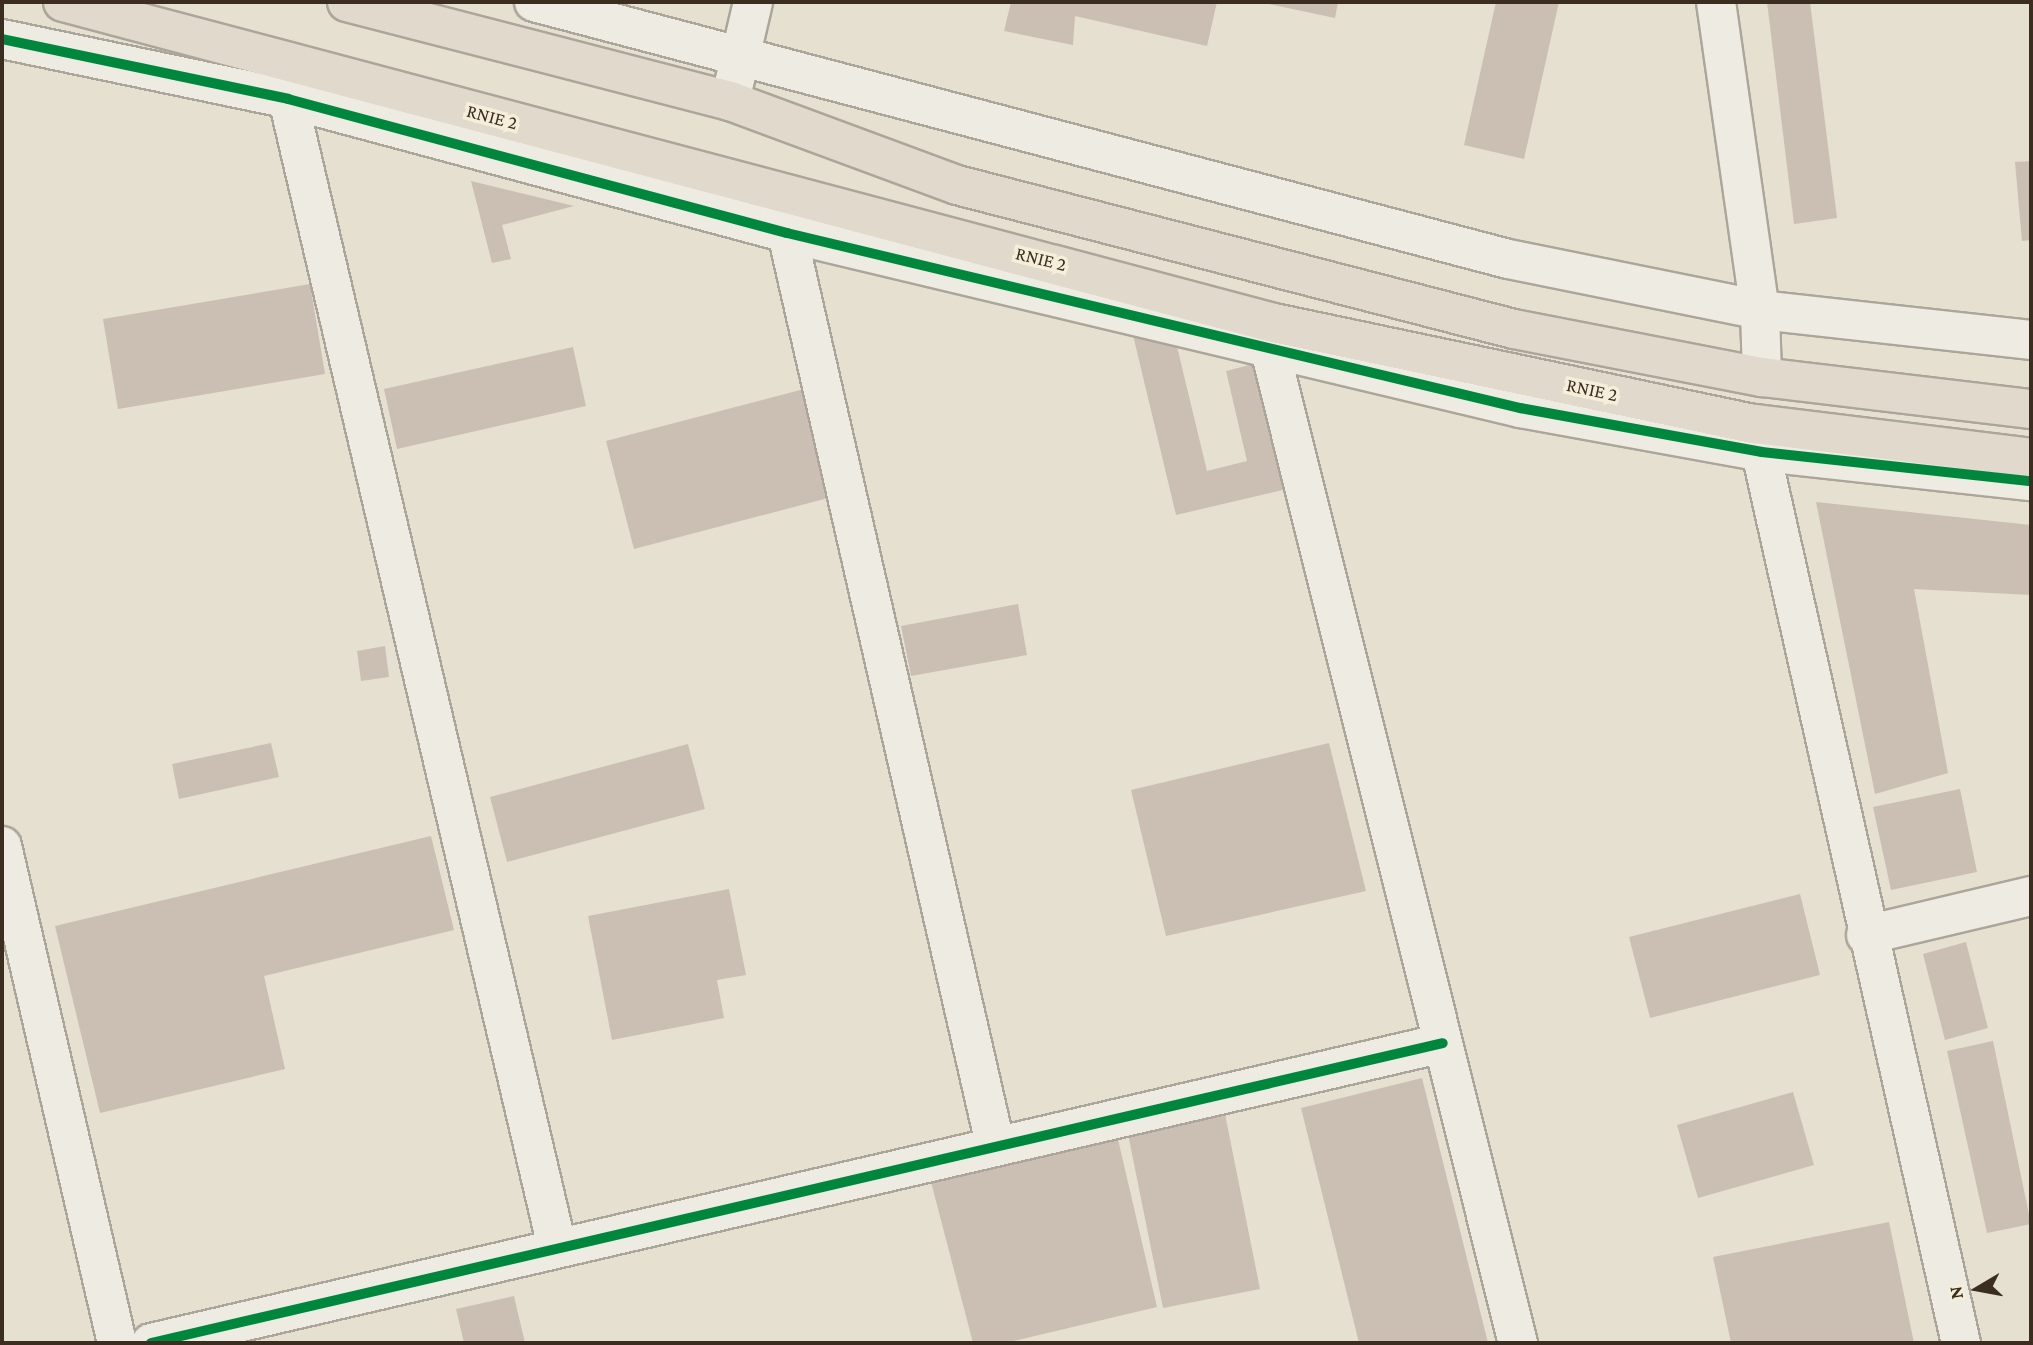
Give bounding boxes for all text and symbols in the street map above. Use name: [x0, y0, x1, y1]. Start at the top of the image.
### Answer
street label: RNIE 2: [464, 99, 520, 135]
street label: RNIE 2: [1013, 242, 1069, 276]
street label: RNIE 2: [1564, 373, 1620, 407]
north arrow: [1942, 1254, 2012, 1324]
text: N: [1944, 1285, 1967, 1301]

